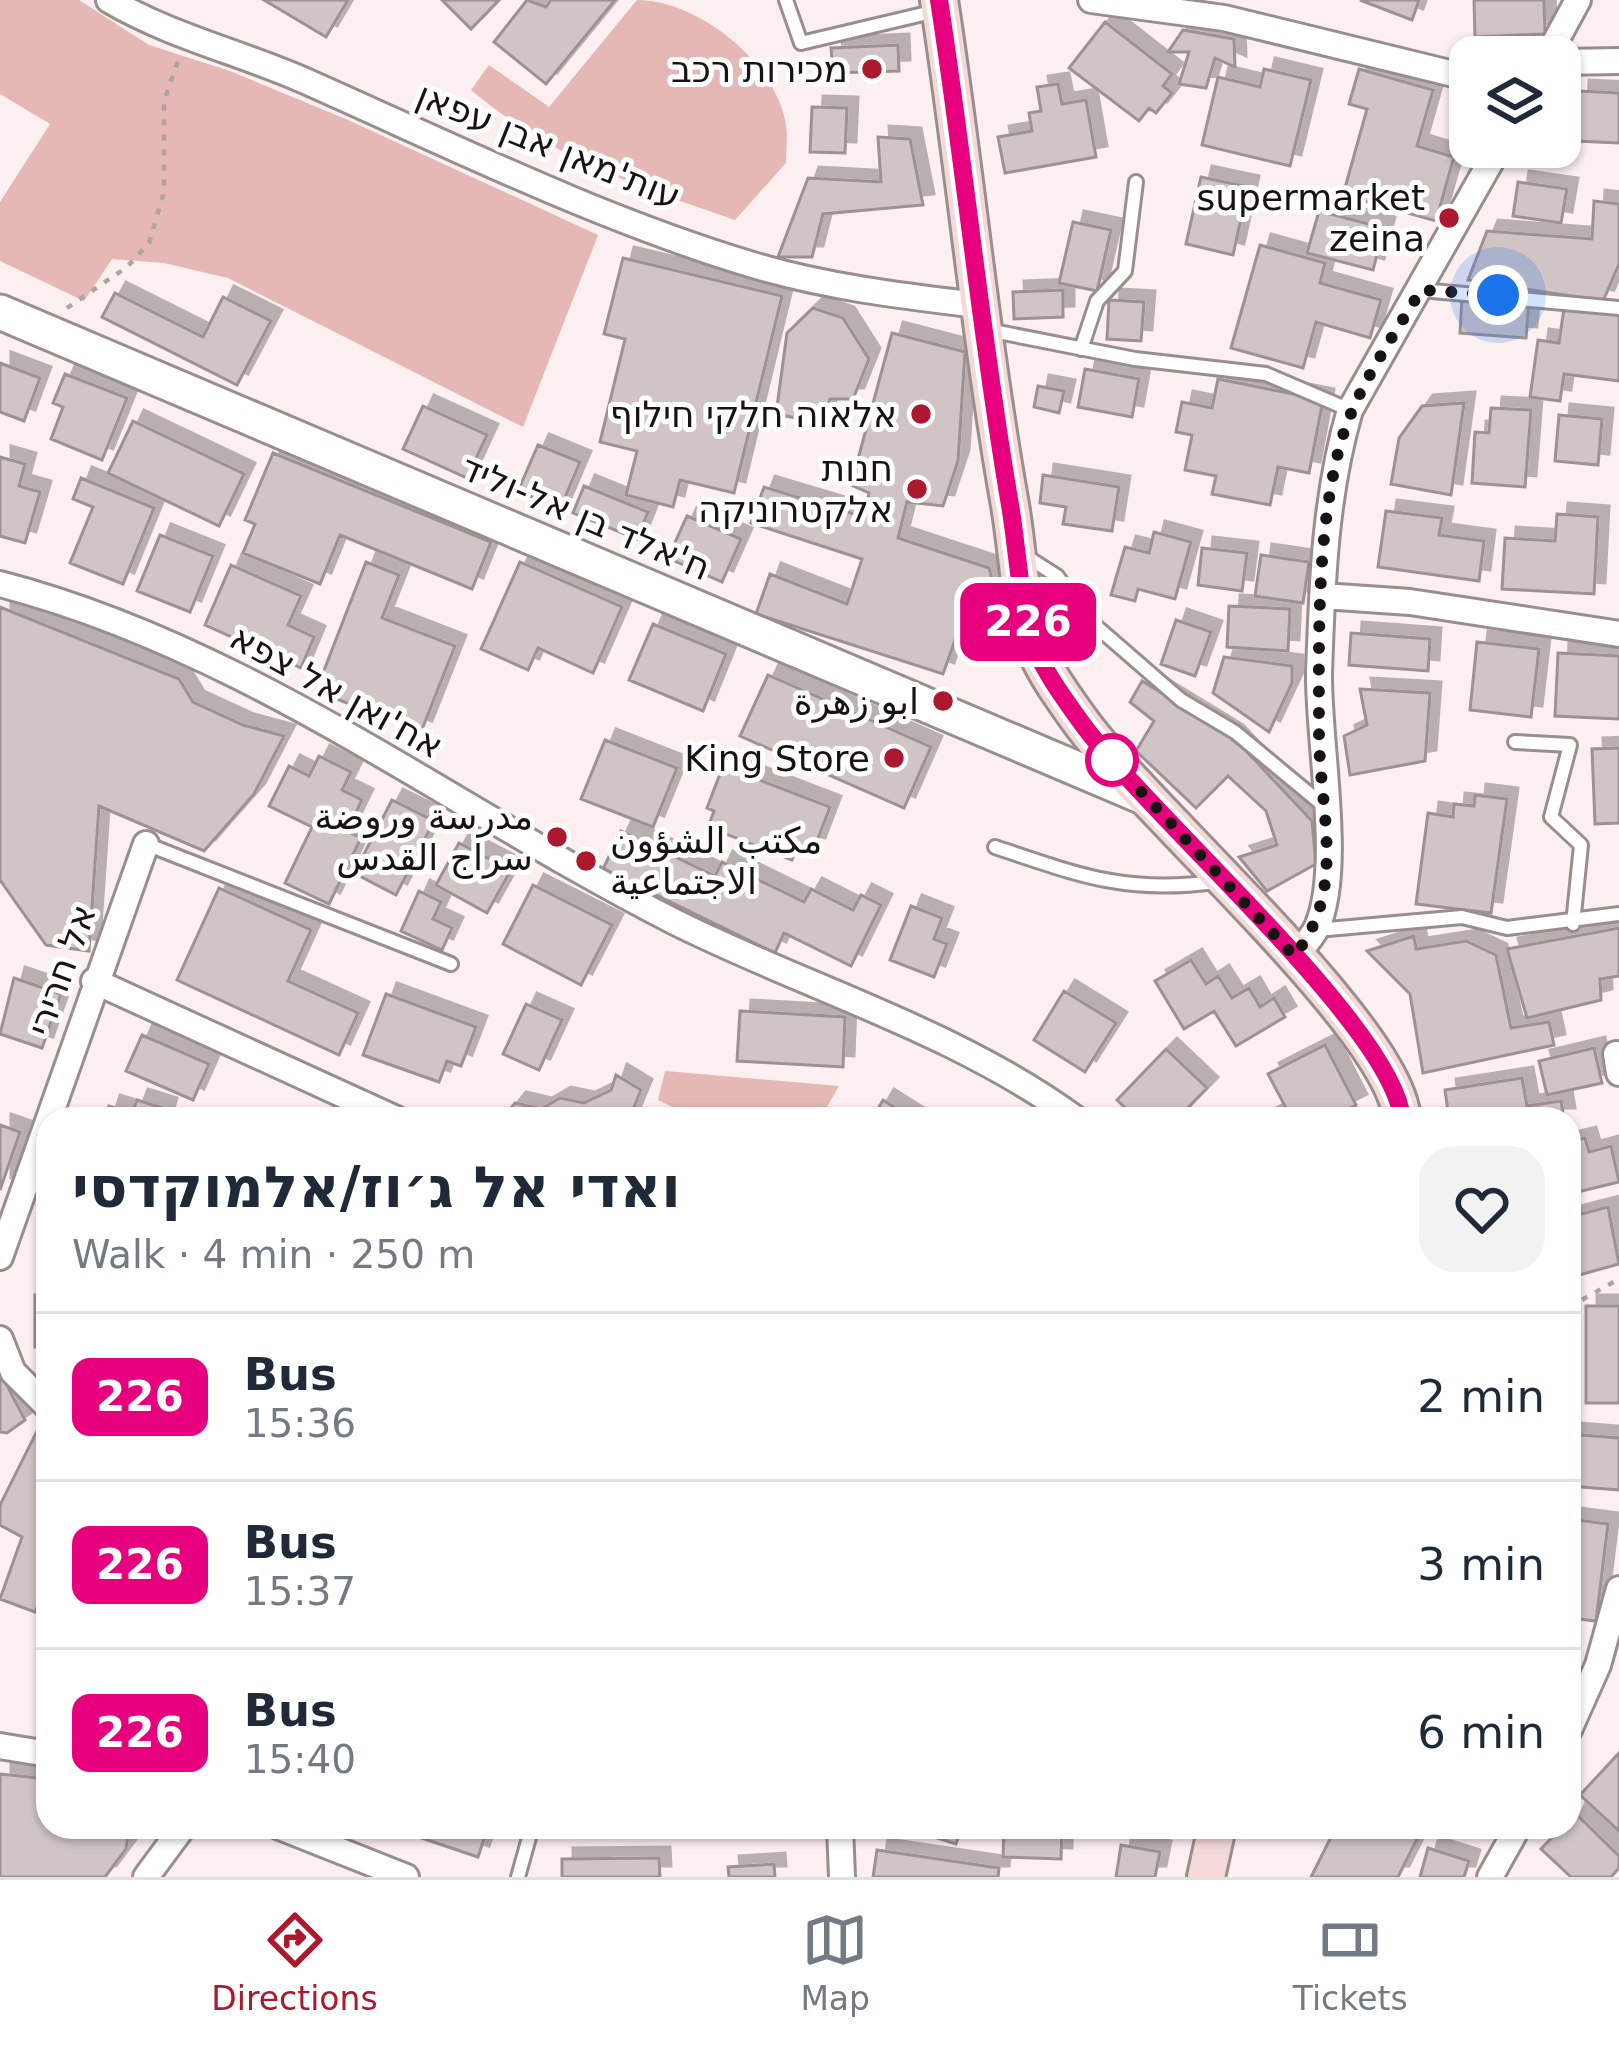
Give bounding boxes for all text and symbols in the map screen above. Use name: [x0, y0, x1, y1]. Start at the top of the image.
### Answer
map controls: [1449, 36, 1581, 168]
button: layers: [1449, 36, 1581, 168]
place label: מכירות רכב: [671, 49, 848, 90]
marker: מכירות רכב: [859, 56, 885, 82]
street label: עות'מאן אבן עפאן: [411, 74, 687, 217]
place label: supermarket zeina: [1197, 177, 1425, 259]
marker: supermarket zeina: [1436, 205, 1462, 231]
your location: [1468, 265, 1528, 325]
place label: אלאוה חלקי חילוף: [610, 394, 897, 435]
marker: אלאוה חלקי חילוף: [908, 401, 934, 427]
street label: ח'אלד בן אל-וליד: [455, 447, 717, 588]
place label: חנות אלקטרוניקה: [698, 448, 893, 530]
marker: חנות אלקטרוניקה: [904, 476, 930, 502]
line badge: 226: [959, 583, 1097, 661]
text: 226: [984, 597, 1072, 646]
street label: אח'ואן אל צפא: [223, 616, 450, 767]
place label: ابو زهرة: [794, 681, 919, 723]
marker: ابو زهرة: [930, 688, 956, 714]
unlabelled marker: [1087, 735, 1137, 785]
place label: King Store: [684, 738, 870, 779]
marker: King Store: [881, 745, 907, 771]
place label: مدرسة وروضة سراج القدس: [315, 796, 533, 879]
place label: مكتب الشؤون الاجتماعية: [610, 820, 822, 902]
marker: مدرسة وروضة سراج القدس: [544, 824, 570, 850]
marker: مكتب الشؤون الاجتماعية: [573, 848, 599, 874]
street label: אל חרירי: [19, 899, 104, 1041]
button: heart: [1419, 1146, 1545, 1272]
text: ואדי אל ג׳וז/אלמוקדסי: [72, 1154, 681, 1220]
text: Walk · 4 min · 250 m: [72, 1232, 475, 1277]
text: Bus: [244, 1348, 337, 1401]
text: 2 min: [1417, 1370, 1545, 1423]
text: 226: [96, 1372, 184, 1421]
text: 15:36: [244, 1401, 356, 1446]
text: Bus: [244, 1516, 337, 1569]
text: 3 min: [1417, 1538, 1545, 1591]
text: 226: [96, 1540, 184, 1589]
text: 15:37: [244, 1569, 356, 1614]
text: Bus: [244, 1684, 337, 1737]
text: 6 min: [1417, 1706, 1545, 1759]
text: 226: [96, 1708, 184, 1757]
text: 15:40: [244, 1737, 356, 1782]
tab: Directions: [211, 1907, 378, 2018]
tab: Map: [800, 1907, 870, 2018]
tab: Tickets: [1293, 1907, 1408, 2018]

